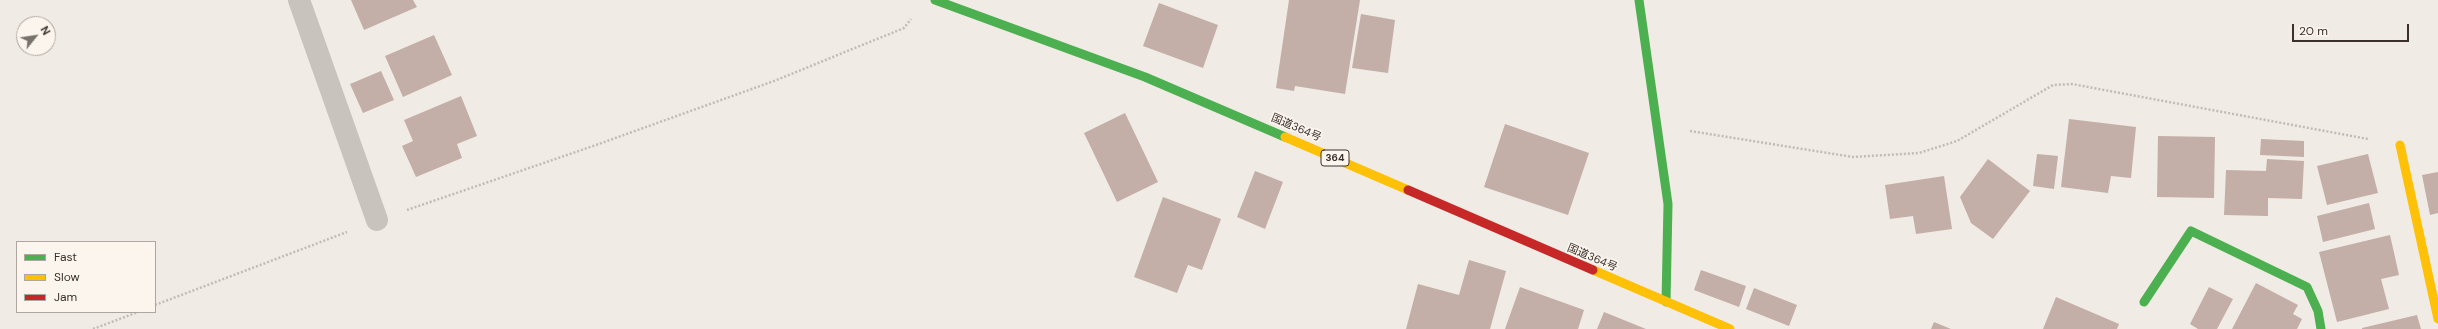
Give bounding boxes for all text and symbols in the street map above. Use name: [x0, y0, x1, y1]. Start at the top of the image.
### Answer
north arrow: [16, 16, 56, 56]
scale bar: [2294, 16, 2411, 42]
text: 20 m: [2299, 23, 2328, 39]
text: N: [37, 24, 54, 37]
street label: 国道364号: [1269, 112, 1323, 144]
road number: 364: [1321, 150, 1349, 166]
legend: [16, 241, 156, 313]
street label: 国道364号: [1565, 242, 1619, 274]
text: Fast: [54, 249, 77, 265]
text: Slow: [54, 269, 80, 285]
text: Jam: [54, 289, 77, 305]

